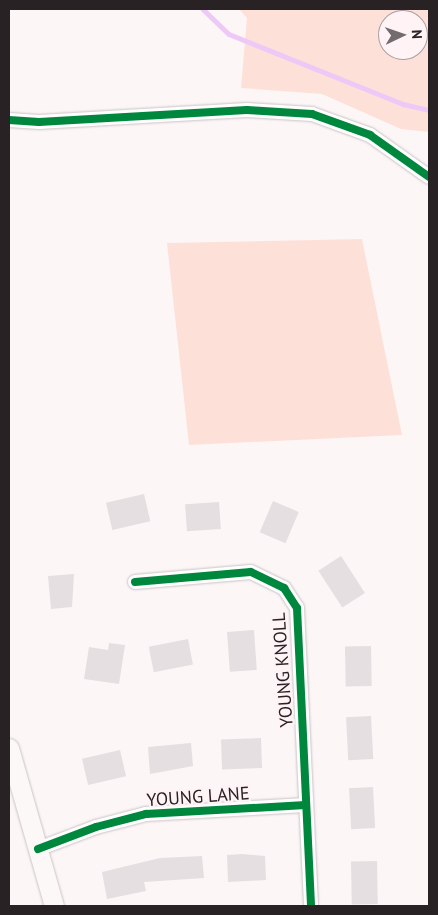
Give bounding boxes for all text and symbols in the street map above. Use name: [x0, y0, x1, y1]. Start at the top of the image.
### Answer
north arrow: [378, 10, 428, 60]
text: N: [408, 29, 426, 39]
street label: YOUNG KNOLL: [268, 612, 298, 728]
street label: YOUNG LANE: [146, 783, 250, 811]

